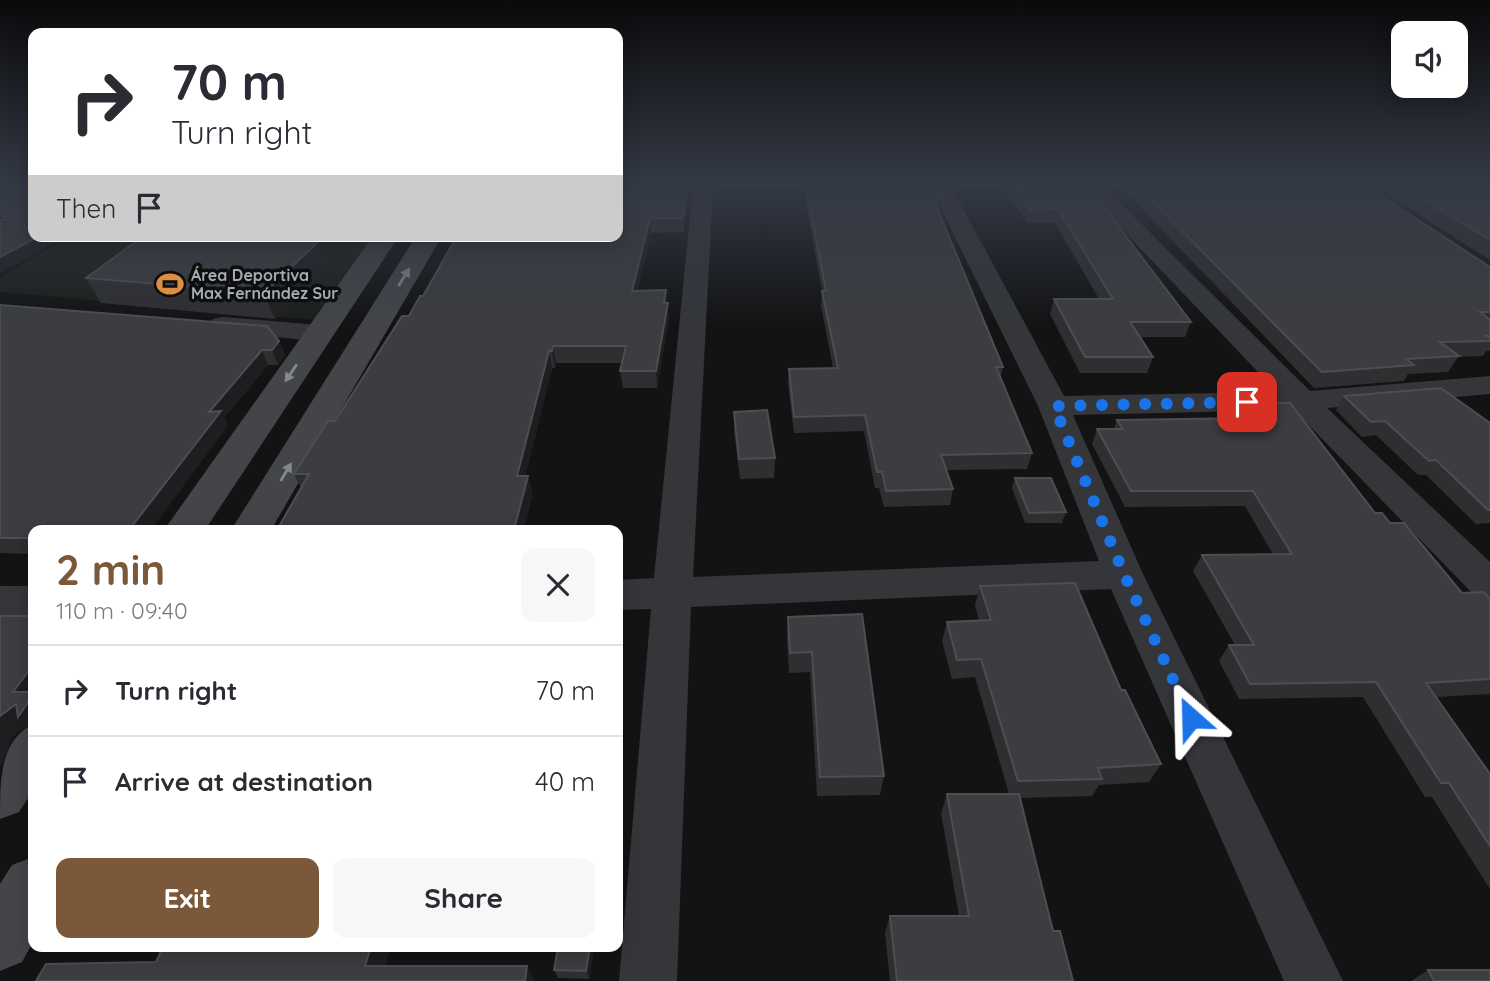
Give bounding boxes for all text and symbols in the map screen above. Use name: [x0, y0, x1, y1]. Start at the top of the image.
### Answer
map controls: [1391, 21, 1468, 98]
button: sound: [1391, 21, 1468, 98]
text: 70 m: [171, 51, 287, 112]
icon: right: [56, 56, 147, 147]
text: Turn right: [171, 112, 312, 152]
icon: arrive: [130, 189, 168, 227]
text: Then: [56, 192, 116, 225]
place label: Área Deportiva Max Fernández Sur: [191, 265, 338, 303]
one-way arrow: [397, 267, 410, 287]
sports icon: Área Deportiva Max Fernández Sur: [155, 269, 185, 299]
one-way arrow: [284, 363, 297, 383]
pin: [1217, 372, 1277, 432]
icon: arrive: [1228, 383, 1266, 421]
one-way arrow: [280, 462, 292, 481]
text: 2 min: [56, 543, 165, 596]
button: close: [521, 548, 595, 622]
text: 110 m · 09:40: [56, 596, 188, 625]
icon: right: [56, 672, 94, 710]
text: Turn right: [115, 674, 237, 707]
text: 70 m: [535, 674, 595, 707]
position arrow: [1154, 681, 1228, 755]
icon: arrive: [56, 763, 94, 801]
text: Arrive at destination: [115, 765, 373, 798]
text: 40 m: [535, 765, 595, 798]
button: Exit: [56, 858, 319, 938]
button: Share: [333, 858, 595, 938]

